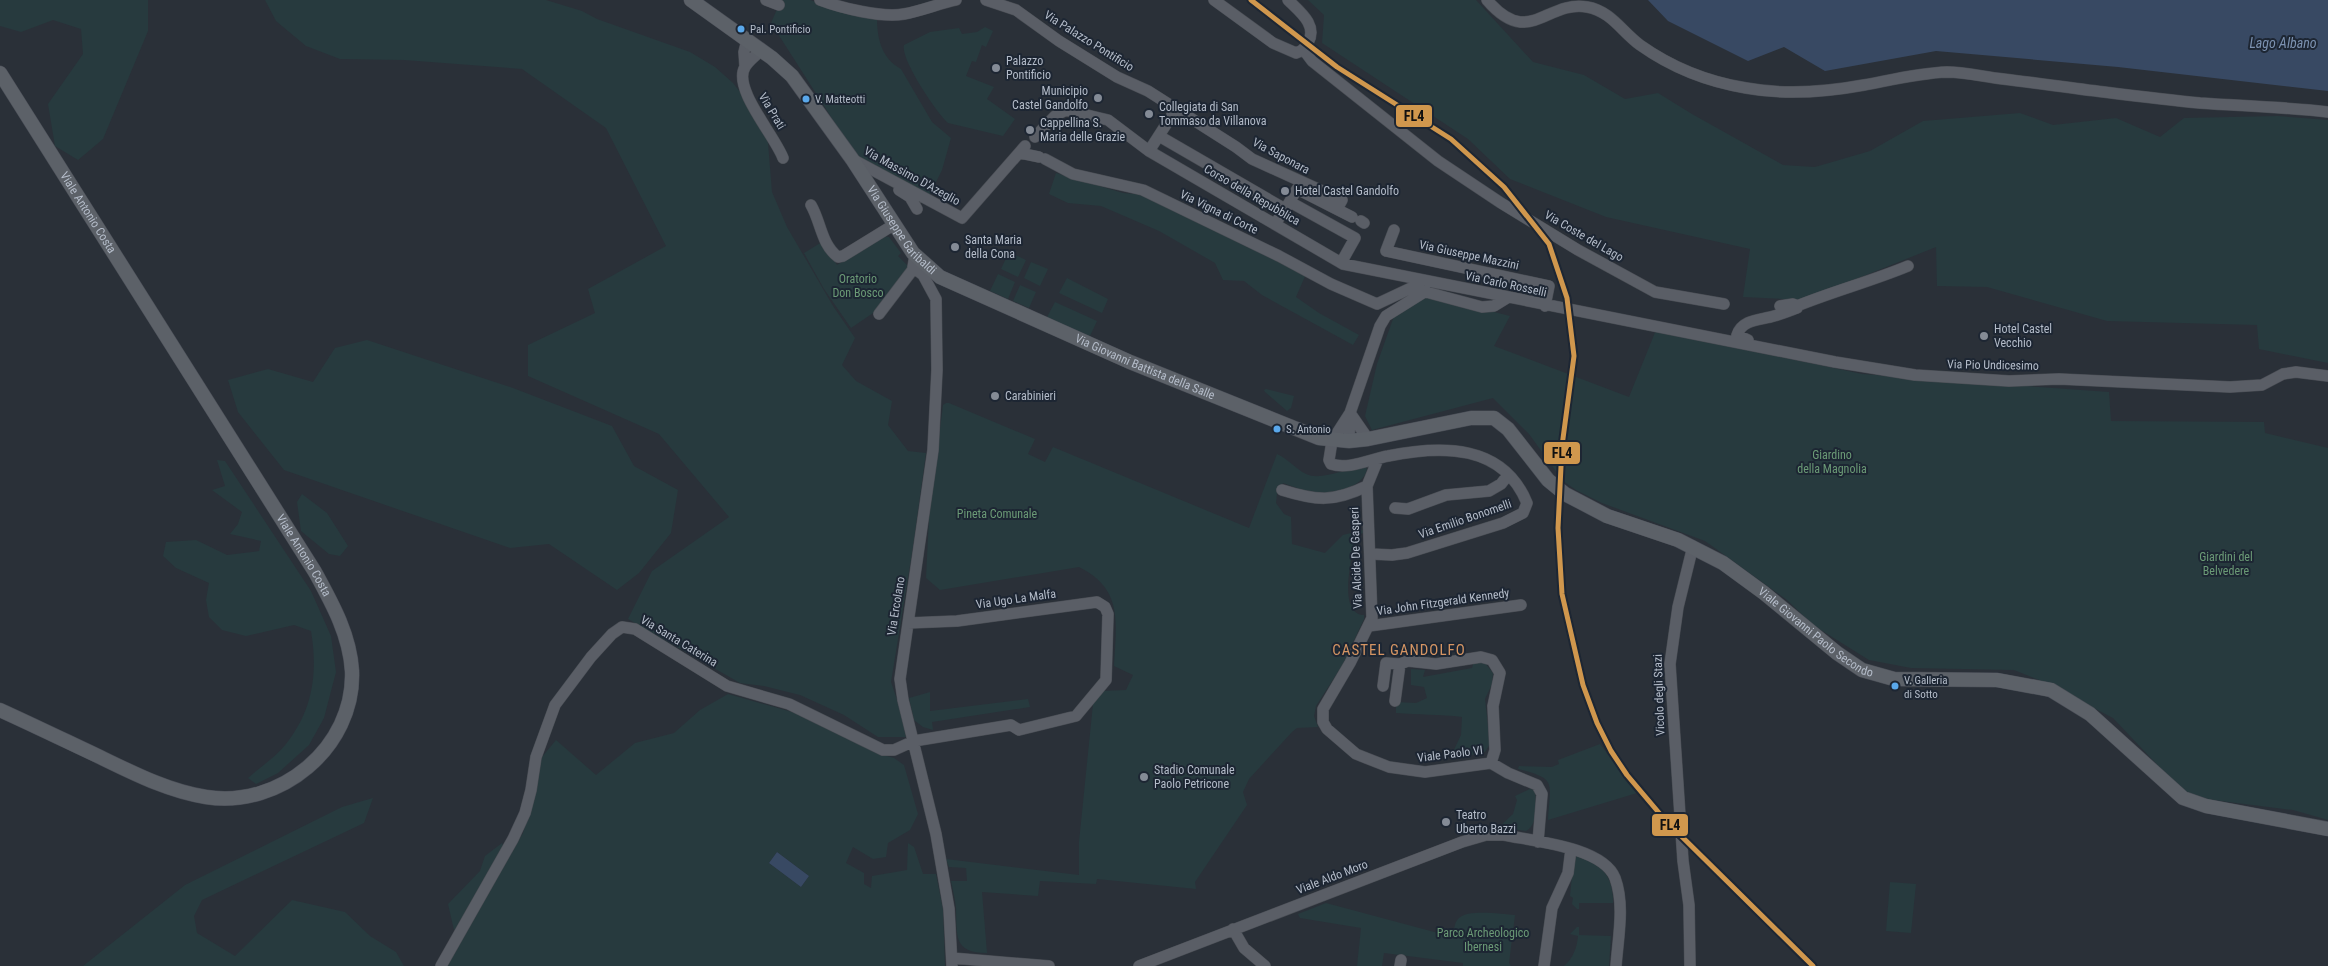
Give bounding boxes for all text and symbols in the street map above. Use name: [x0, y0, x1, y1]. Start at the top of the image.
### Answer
street label: Via Palazzo Pontificio: [1042, 8, 1136, 74]
place label: Pal. Pontificio: [750, 23, 811, 36]
marker: Pal. Pontificio: [736, 24, 746, 34]
water label: Lago Albano: [2249, 35, 2317, 51]
place label: Palazzo Pontificio: [1006, 54, 1051, 82]
marker: Palazzo Pontificio: [990, 62, 1002, 74]
place label: Municipio Castel Gandolfo: [1012, 84, 1088, 112]
street label: Via Prati: [756, 90, 788, 132]
marker: Municipio Castel Gandolfo: [1092, 92, 1104, 104]
place label: V. Matteotti: [815, 93, 865, 106]
marker: V. Matteotti: [801, 94, 811, 104]
place label: Collegiata di San Tommaso da Villanova: [1159, 100, 1267, 128]
line badge: FL4: [1395, 104, 1433, 128]
marker: Collegiata di San Tommaso da Villanova: [1143, 108, 1155, 120]
text: FL4: [1404, 108, 1424, 124]
place label: Cappellina S. Maria delle Grazie: [1040, 116, 1125, 144]
marker: Cappellina S. Maria delle Grazie: [1024, 124, 1036, 136]
street label: Via Saponara: [1250, 135, 1312, 177]
street label: Via Massimo D'Azeglio: [861, 144, 963, 208]
street label: Corso della Repubblica: [1201, 162, 1303, 228]
street label: Viale Antonio Costa: [57, 169, 119, 256]
street label: Via Giuseppe Garibaldi: [864, 183, 939, 277]
place label: Hotel Castel Gandolfo: [1295, 184, 1399, 198]
marker: Hotel Castel Gandolfo: [1279, 185, 1291, 197]
street label: Via Vigna di Corte: [1178, 187, 1261, 237]
street label: Via Coste del Lago: [1542, 208, 1626, 264]
place label: Santa Maria della Cona: [965, 233, 1022, 261]
street label: Via Giuseppe Mazzini: [1418, 238, 1520, 272]
marker: Santa Maria della Cona: [949, 241, 961, 253]
street label: Via Carlo Rosselli: [1464, 269, 1548, 299]
park label: Oratorio Don Bosco: [832, 272, 884, 300]
place label: Hotel Castel Vecchio: [1994, 322, 2052, 350]
marker: Hotel Castel Vecchio: [1978, 330, 1990, 342]
street label: Via Giovanni Battista della Salle: [1073, 331, 1217, 403]
street label: Via Pio Undicesimo: [1947, 357, 2039, 373]
place label: Carabinieri: [1005, 389, 1056, 403]
marker: Carabinieri: [989, 390, 1001, 402]
place label: S. Antonio: [1286, 423, 1331, 436]
marker: S. Antonio: [1272, 424, 1282, 434]
line badge: FL4: [1543, 441, 1581, 465]
text: FL4: [1552, 445, 1572, 461]
park label: Giardino della Magnolia: [1797, 448, 1867, 476]
street label: Via Emilio Bonomelli: [1417, 497, 1513, 541]
park label: Pineta Comunale: [957, 507, 1038, 521]
street label: Via Alcide De Gasperi: [1347, 507, 1365, 609]
street label: Viale Antonio Costa: [273, 512, 334, 599]
park label: Giardini del Belvedere: [2199, 550, 2253, 578]
street label: Via Ercolano: [884, 576, 908, 636]
street label: Viale Giovanni Paolo Secondo: [1756, 584, 1875, 680]
street label: Via Ugo La Malfa: [975, 586, 1057, 612]
street label: Via John Fitzgerald Kennedy: [1376, 586, 1510, 618]
street label: Via Santa Caterina: [638, 612, 720, 670]
district label: CASTEL GANDOLFO: [1332, 641, 1466, 659]
street label: Vicolo degli Stazi: [1651, 654, 1667, 736]
place label: V. Galleria di Sotto: [1904, 674, 1948, 701]
marker: V. Galleria di Sotto: [1890, 681, 1900, 691]
street label: Viale Paolo VI: [1416, 743, 1484, 765]
place label: Stadio Comunale Paolo Petricone: [1154, 763, 1235, 791]
marker: Stadio Comunale Paolo Petricone: [1138, 771, 1150, 783]
place label: Teatro Uberto Bazzi: [1456, 808, 1516, 836]
line badge: FL4: [1651, 813, 1689, 837]
marker: Teatro Uberto Bazzi: [1440, 816, 1452, 828]
text: FL4: [1660, 817, 1680, 833]
street label: Viale Aldo Moro: [1294, 857, 1370, 897]
park label: Parco Archeologico Ibernesi: [1437, 926, 1529, 954]

